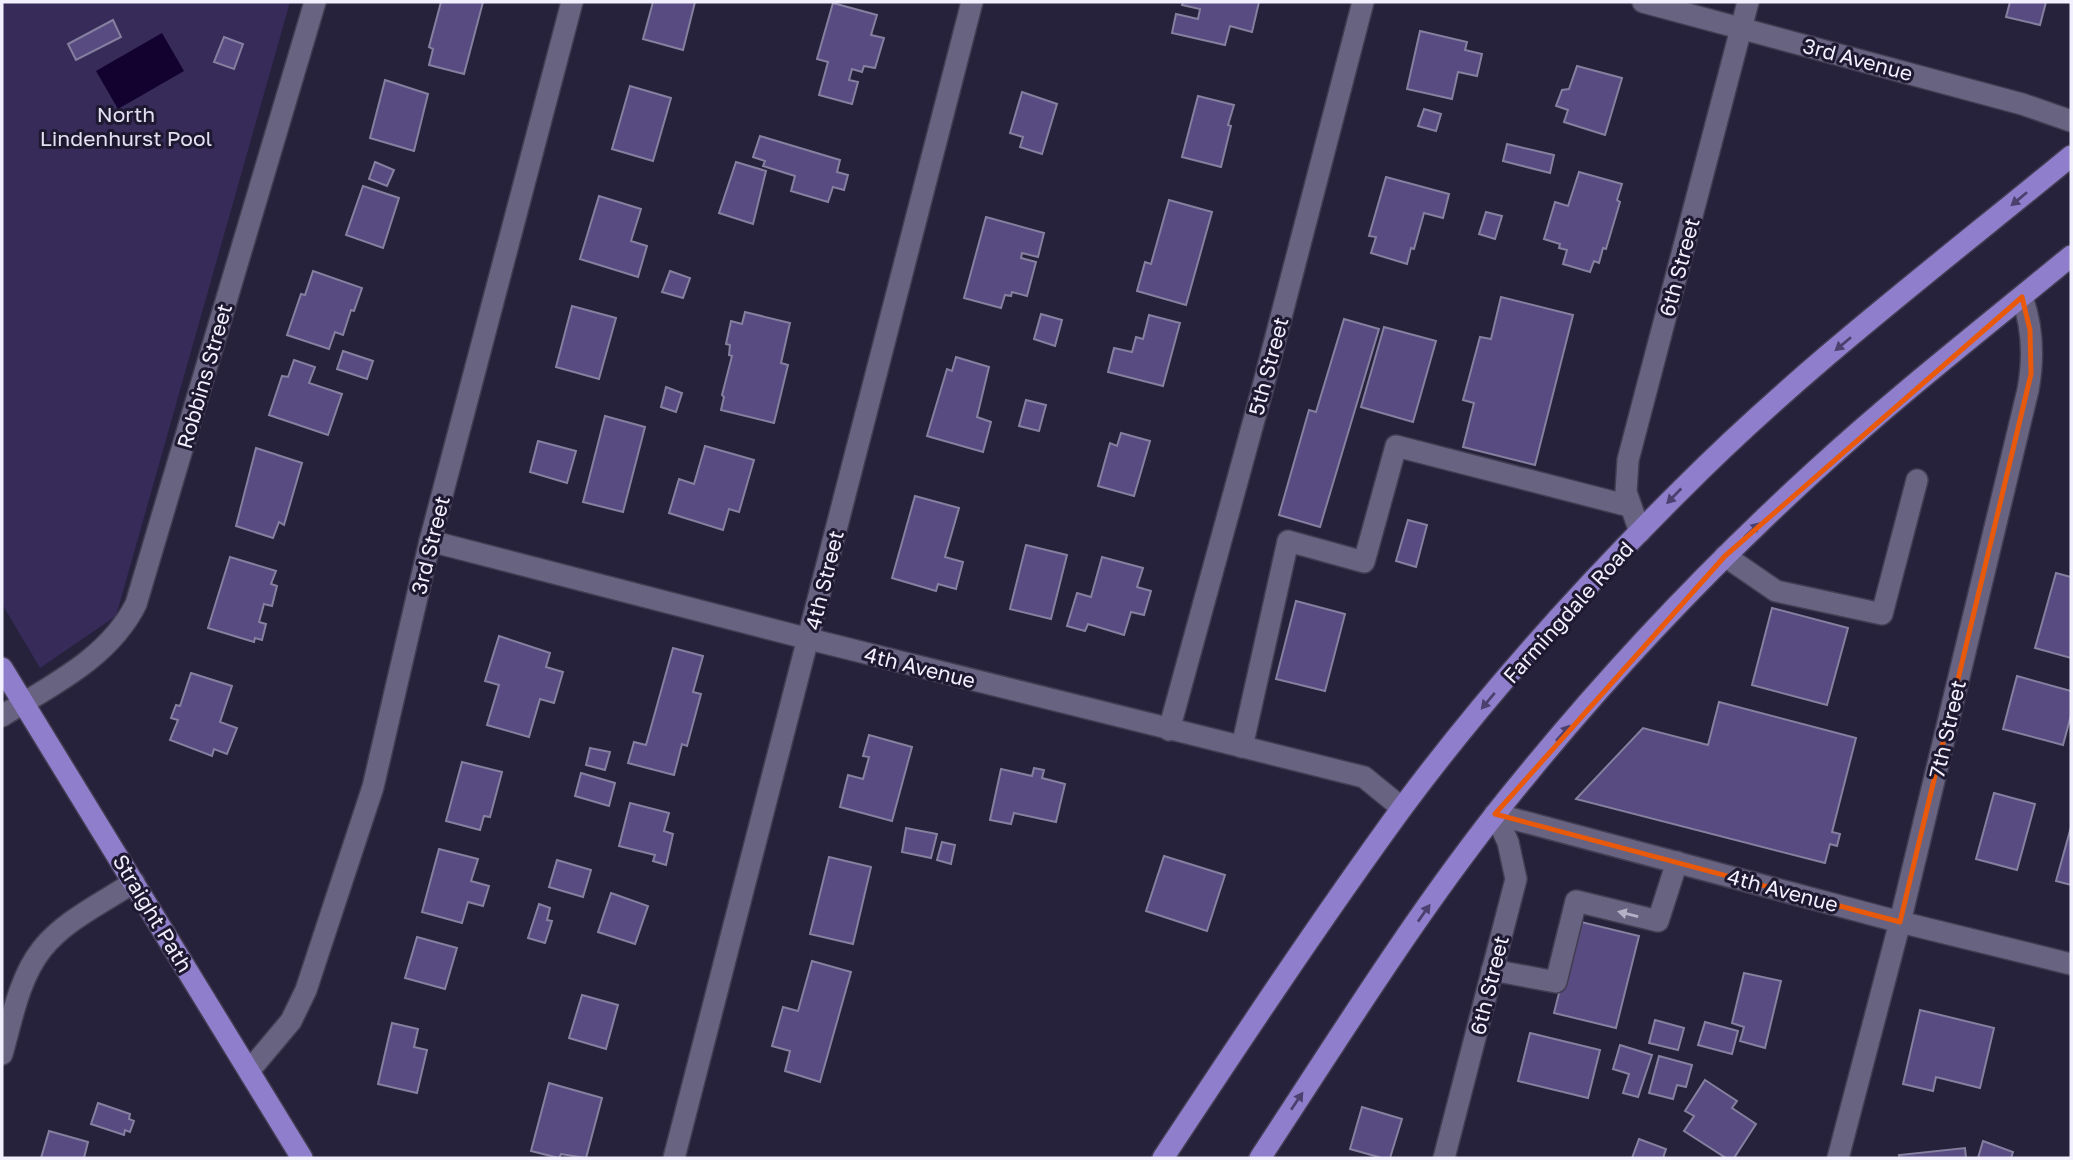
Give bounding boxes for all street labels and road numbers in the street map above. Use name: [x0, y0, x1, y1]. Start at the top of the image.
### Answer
street label: 3rd Avenue: [1800, 32, 1916, 86]
street label: 6th Street: [1653, 215, 1705, 319]
street label: Robbins Street: [171, 301, 237, 451]
street label: 5th Street: [1242, 314, 1294, 418]
street label: 3rd Street: [405, 493, 455, 597]
street label: 4th Street: [799, 528, 849, 632]
street label: Farmingdale Road: [1497, 536, 1639, 688]
street label: 4th Avenue: [862, 641, 978, 693]
street label: 7th Street: [1923, 677, 1971, 781]
street label: Straight Path: [108, 849, 198, 977]
street label: 4th Avenue: [1725, 863, 1841, 917]
street label: 6th Street: [1464, 933, 1514, 1037]

